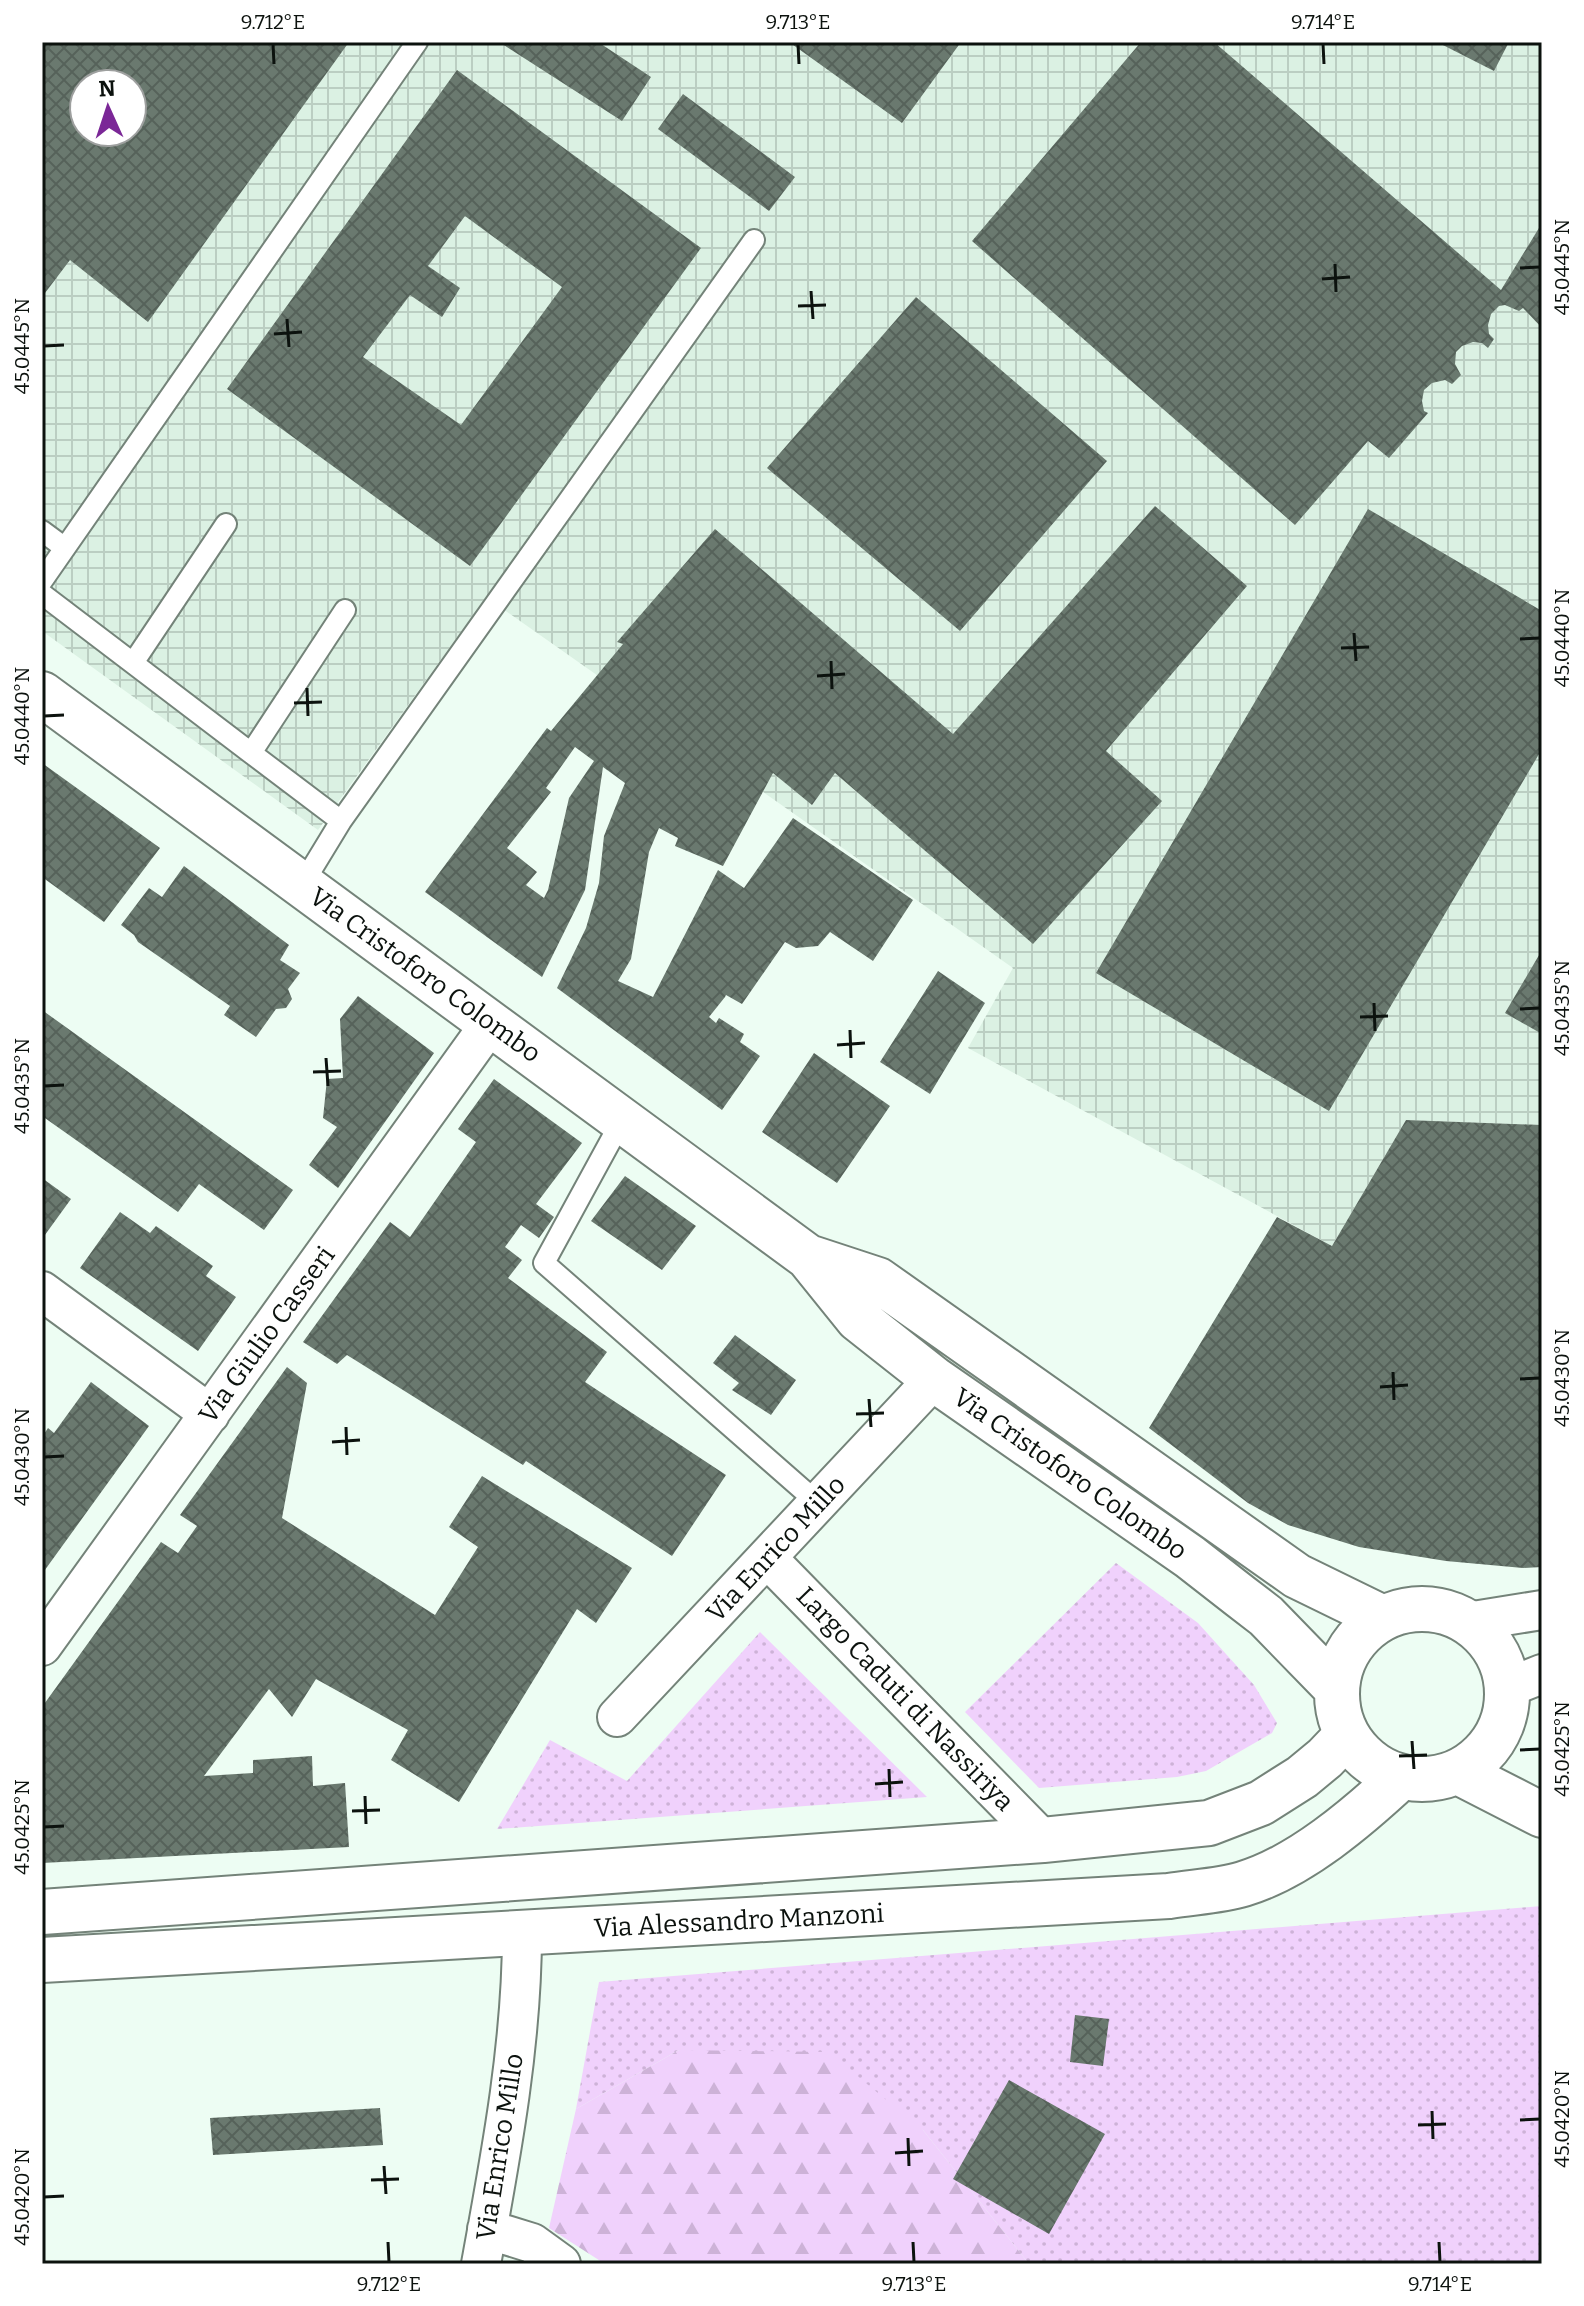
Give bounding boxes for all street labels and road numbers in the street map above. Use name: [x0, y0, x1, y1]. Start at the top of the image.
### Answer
street label: Via Cristoforo Colombo: [303, 881, 547, 1069]
street label: Via Giulio Casseri: [193, 1241, 342, 1429]
street label: Via Cristoforo Colombo: [947, 1382, 1193, 1566]
street label: Via Enrico Millo: [700, 1469, 852, 1629]
street label: Largo Caduti di Nassiriya: [790, 1581, 1020, 1817]
street label: Via Alessandro Manzoni: [593, 1898, 885, 1944]
street label: Via Enrico Millo: [470, 2051, 530, 2243]

